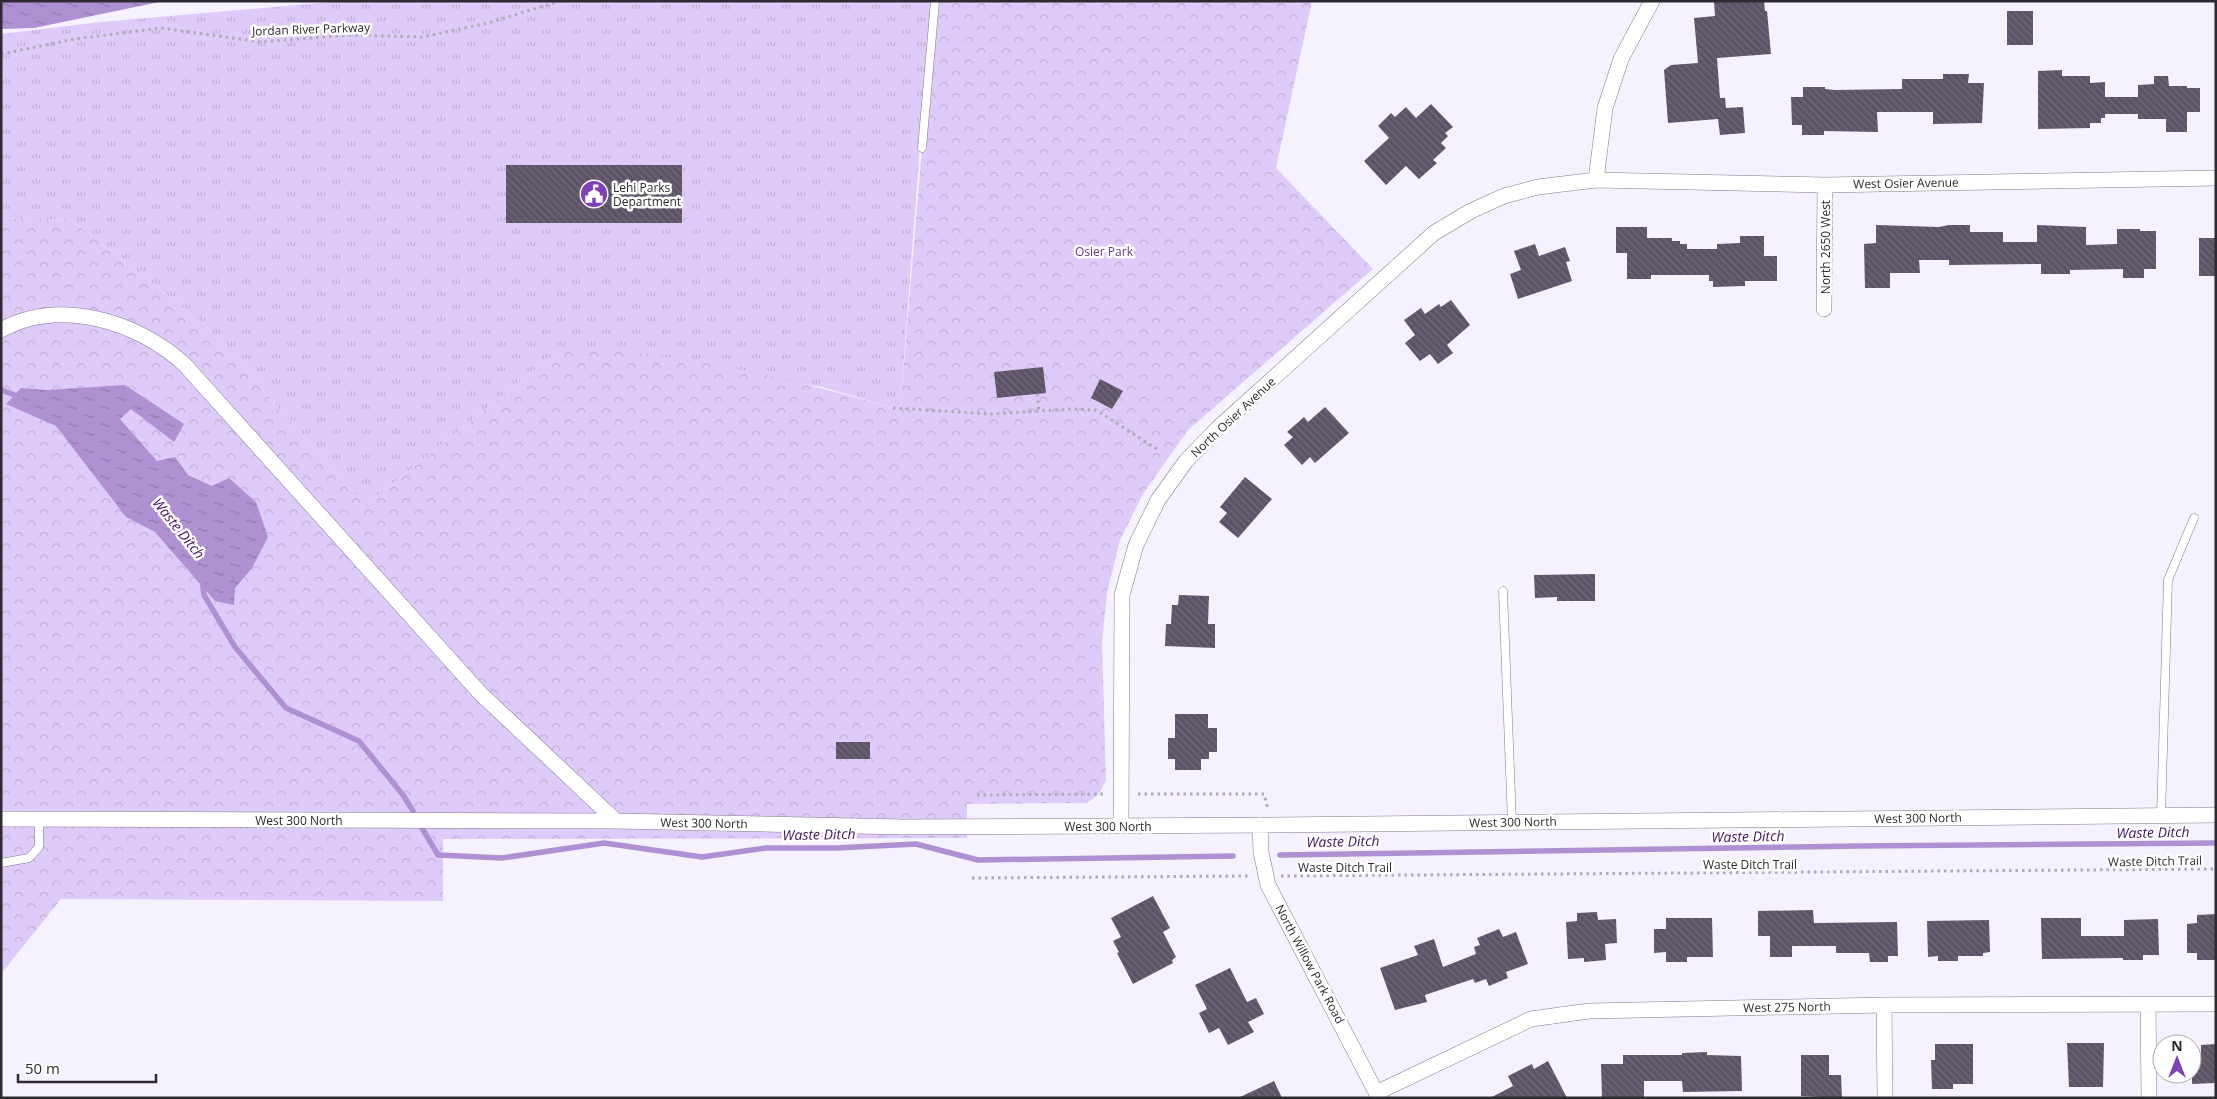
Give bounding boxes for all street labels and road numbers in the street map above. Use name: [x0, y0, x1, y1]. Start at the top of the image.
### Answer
street label: Jordan River Parkway: [251, 18, 371, 40]
street label: West Osier Avenue: [1853, 174, 1959, 192]
street label: North 2650 West: [1817, 200, 1834, 294]
street label: North Osier Avenue: [1187, 373, 1279, 461]
street label: West 300 North: [1874, 809, 1962, 827]
street label: West 300 North: [255, 812, 343, 829]
street label: West 300 North: [1469, 813, 1557, 831]
street label: West 300 North: [660, 814, 748, 832]
street label: West 300 North: [1064, 818, 1152, 835]
street label: Waste Ditch Trail: [2108, 852, 2202, 870]
street label: Waste Ditch Trail: [1703, 856, 1797, 873]
street label: Waste Ditch Trail: [1298, 859, 1392, 876]
street label: North Willow Park Road: [1271, 901, 1349, 1027]
street label: West 275 North: [1743, 998, 1831, 1016]

